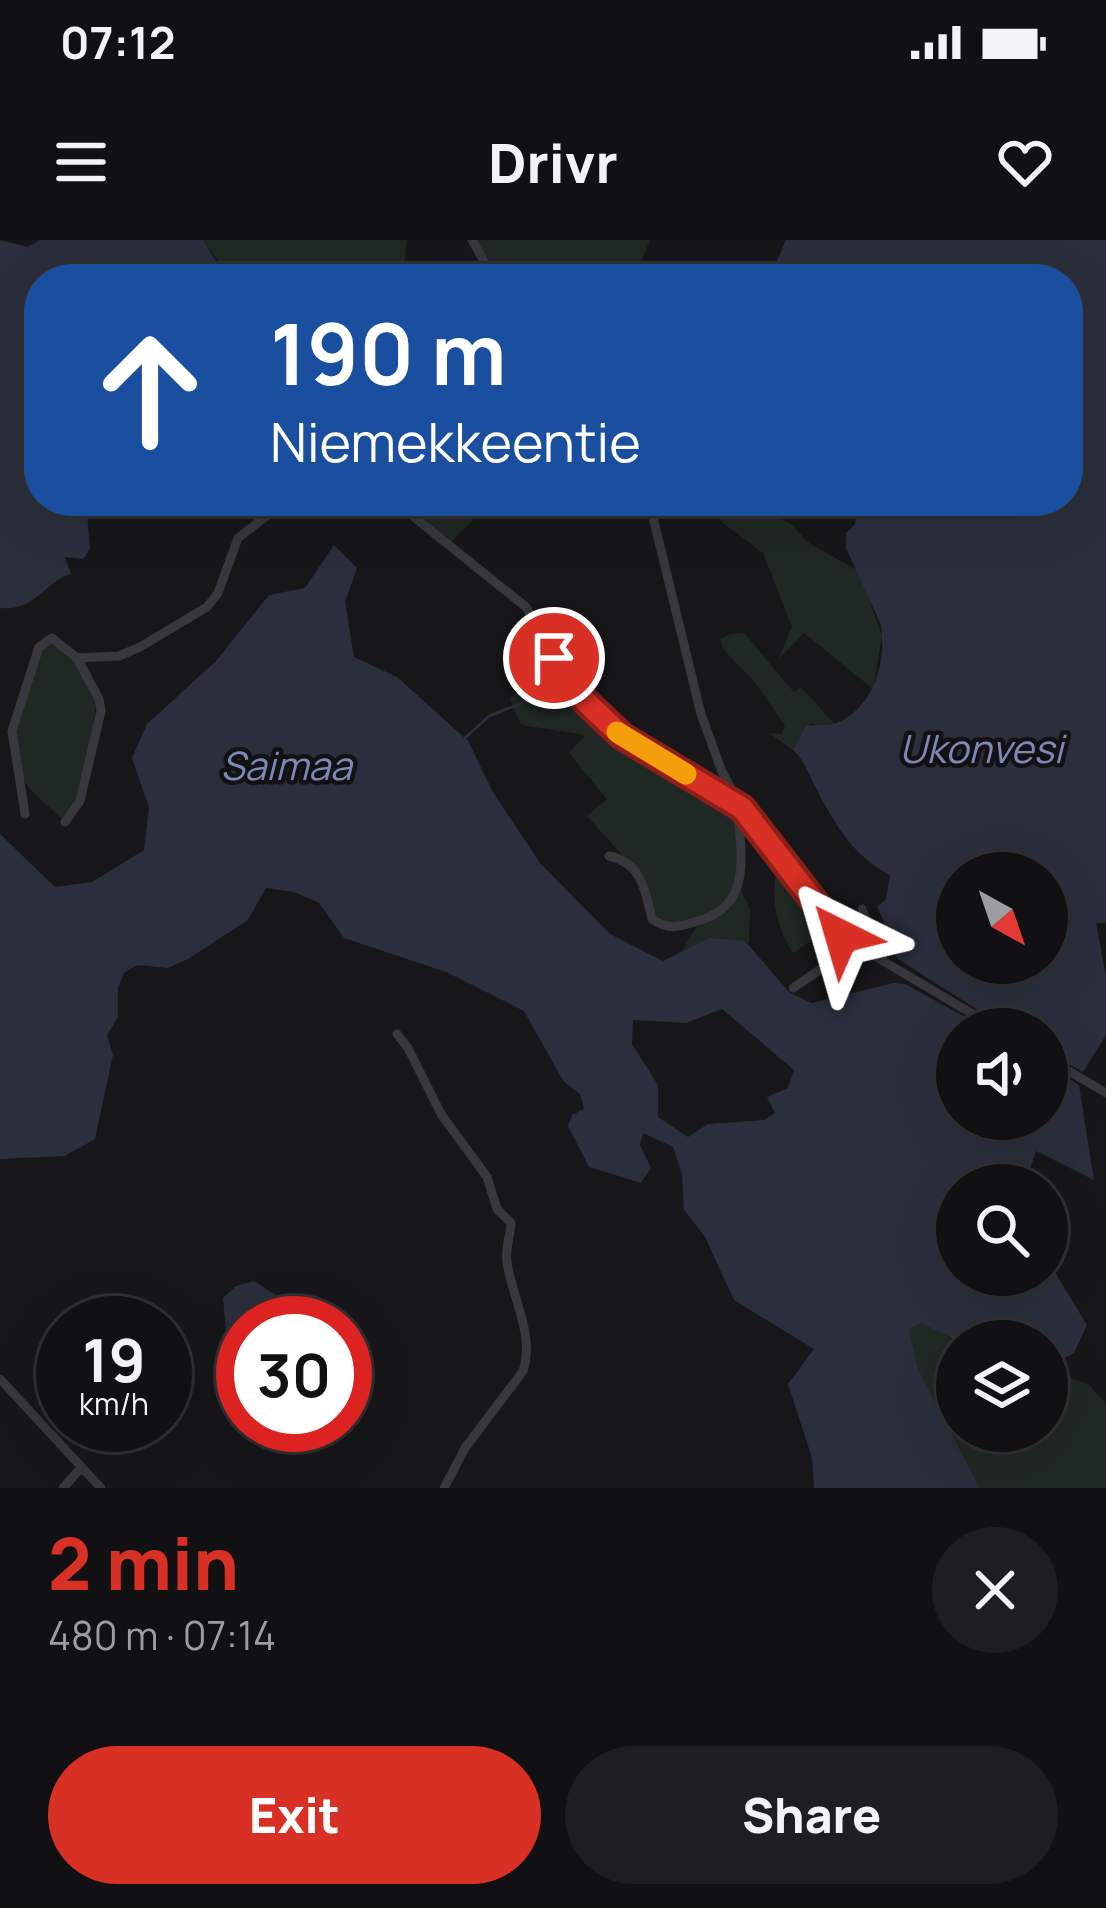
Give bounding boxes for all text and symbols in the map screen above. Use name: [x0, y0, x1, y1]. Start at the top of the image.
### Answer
text: 07:12: [60, 11, 176, 73]
text: Drivr: [488, 125, 618, 199]
icon: menu: [48, 129, 114, 195]
icon: heart: [992, 129, 1058, 195]
text: 190 m: [270, 295, 507, 410]
icon: ahead: [72, 312, 228, 468]
text: Niemekkeentie: [270, 404, 641, 478]
pin: [503, 607, 605, 709]
icon: arrive: [521, 625, 587, 691]
water label: Ukonvesi: [899, 721, 1068, 775]
water label: Saimaa: [220, 738, 354, 792]
north arrow: [936, 852, 1068, 984]
map controls: [936, 852, 1068, 1452]
position arrow: [778, 873, 904, 999]
button: sound: [936, 1008, 1068, 1140]
button: search: [936, 1164, 1068, 1296]
speed limit sign: 30: [216, 1296, 372, 1452]
text: 19: [82, 1318, 146, 1400]
button: layers: [936, 1320, 1068, 1452]
text: km/h: [79, 1383, 149, 1424]
text: 2 min: [48, 1513, 239, 1612]
button: close: [932, 1527, 1058, 1653]
text: 480 m · 07:14: [48, 1608, 276, 1662]
button: Exit: [48, 1746, 541, 1884]
button: Share: [565, 1746, 1058, 1884]

